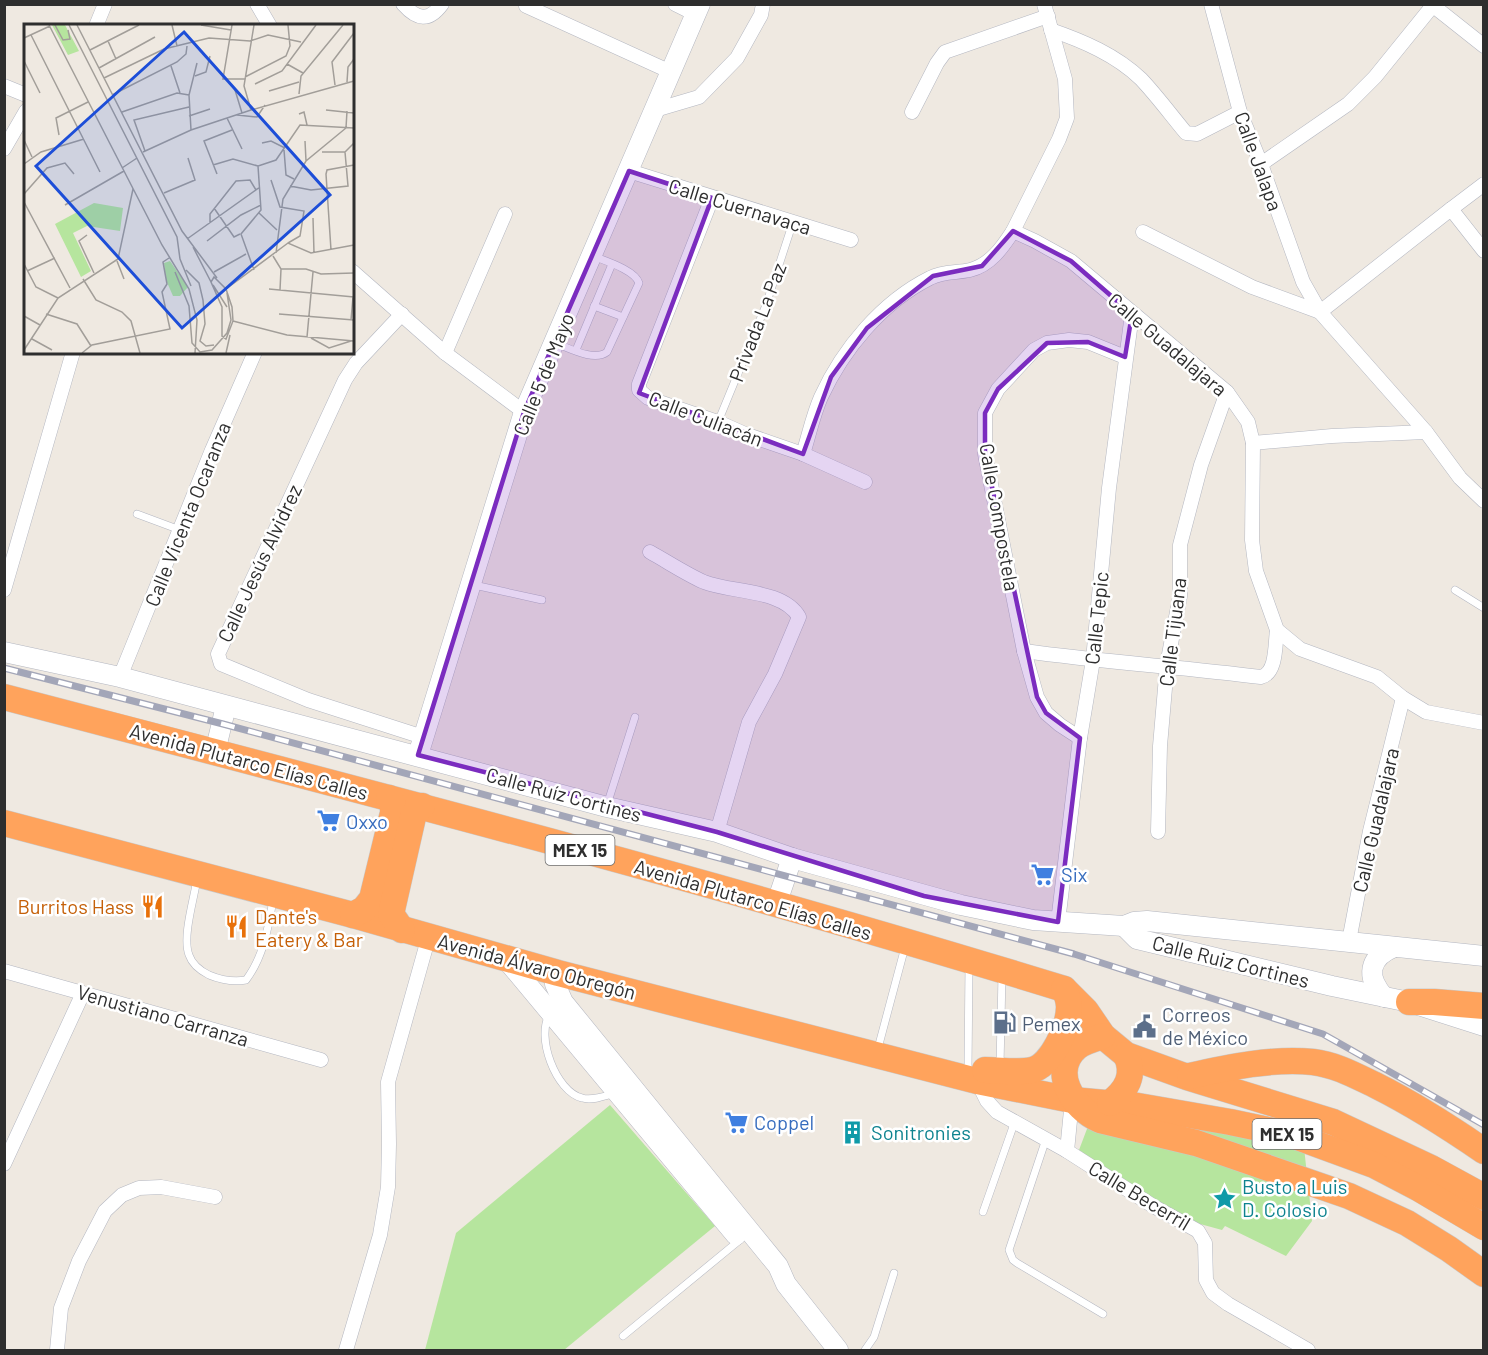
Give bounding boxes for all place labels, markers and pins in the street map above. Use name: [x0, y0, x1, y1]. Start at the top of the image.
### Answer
supermarket icon: Oxxo: [315, 808, 341, 834]
place label: Oxxo: [346, 809, 388, 833]
supermarket icon: Six: [1030, 861, 1056, 887]
place label: Six: [1061, 862, 1088, 886]
restaurant icon: Burritos Hass: [139, 893, 165, 919]
place label: Burritos Hass: [18, 894, 134, 918]
place label: Dante's Eatery & Bar: [255, 904, 363, 951]
restaurant icon: Dante's Eatery & Bar: [224, 914, 250, 940]
place label: Correos de México: [1162, 1002, 1248, 1049]
fuel station icon: Pemex: [991, 1010, 1017, 1036]
place label: Pemex: [1022, 1011, 1081, 1035]
public building icon: Correos de México: [1131, 1013, 1157, 1039]
supermarket icon: Coppel: [723, 1109, 749, 1135]
place label: Coppel: [754, 1110, 814, 1134]
building icon: Sonitronies: [840, 1119, 866, 1145]
place label: Sonitronies: [871, 1120, 971, 1144]
place label: Busto a Luis D. Colosio: [1242, 1174, 1347, 1221]
place icon: Busto a Luis D. Colosio: [1211, 1185, 1237, 1211]

